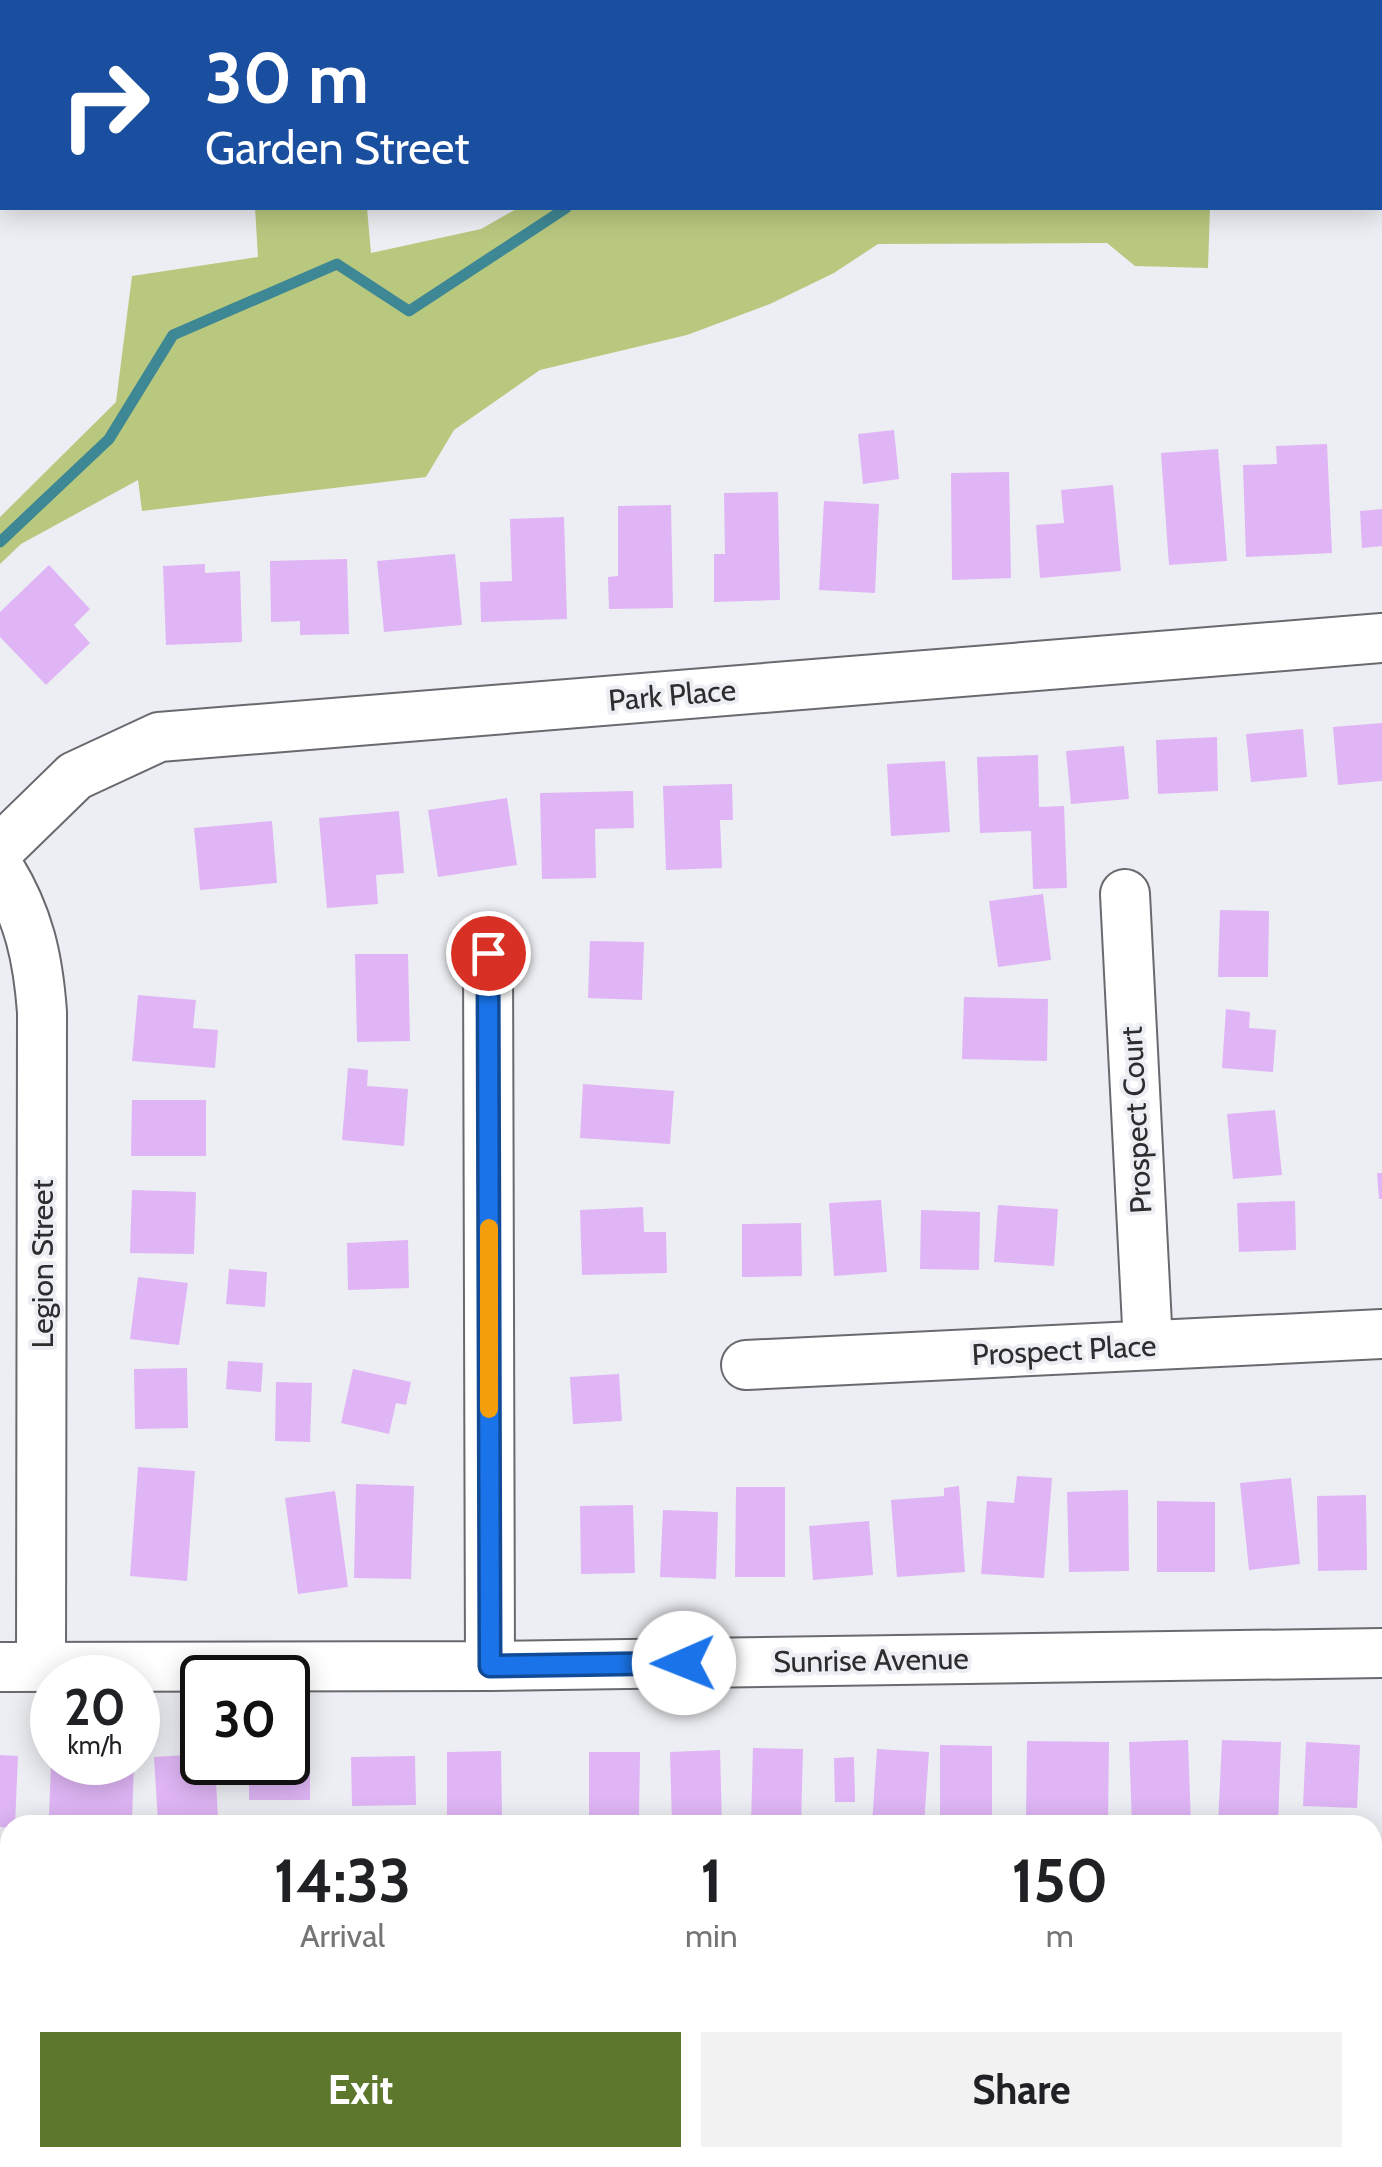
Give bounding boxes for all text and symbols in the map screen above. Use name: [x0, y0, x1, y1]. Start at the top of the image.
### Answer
text: 30 m: [205, 35, 369, 121]
icon: right: [40, 40, 170, 170]
text: Garden Street: [205, 121, 469, 175]
street label: Park Place: [607, 671, 737, 719]
pin: [446, 911, 531, 996]
icon: arrive: [461, 926, 516, 981]
street label: Prospect Court: [1113, 1025, 1159, 1215]
street label: Legion Street: [24, 1179, 61, 1349]
street label: Prospect Place: [971, 1327, 1157, 1373]
position arrow: [632, 1611, 736, 1715]
street label: Sunrise Avenue: [773, 1640, 969, 1680]
speed limit sign: 30: [180, 1655, 310, 1785]
text: 20: [64, 1677, 126, 1738]
text: km/h: [68, 1730, 122, 1760]
text: 14:33: [274, 1844, 411, 1917]
text: 1: [700, 1844, 722, 1917]
text: 150: [1011, 1844, 1108, 1917]
text: Arrival: [300, 1916, 385, 1955]
text: min: [685, 1916, 738, 1955]
text: m: [1046, 1916, 1074, 1955]
button: Exit: [40, 2032, 681, 2147]
button: Share: [701, 2032, 1342, 2147]

